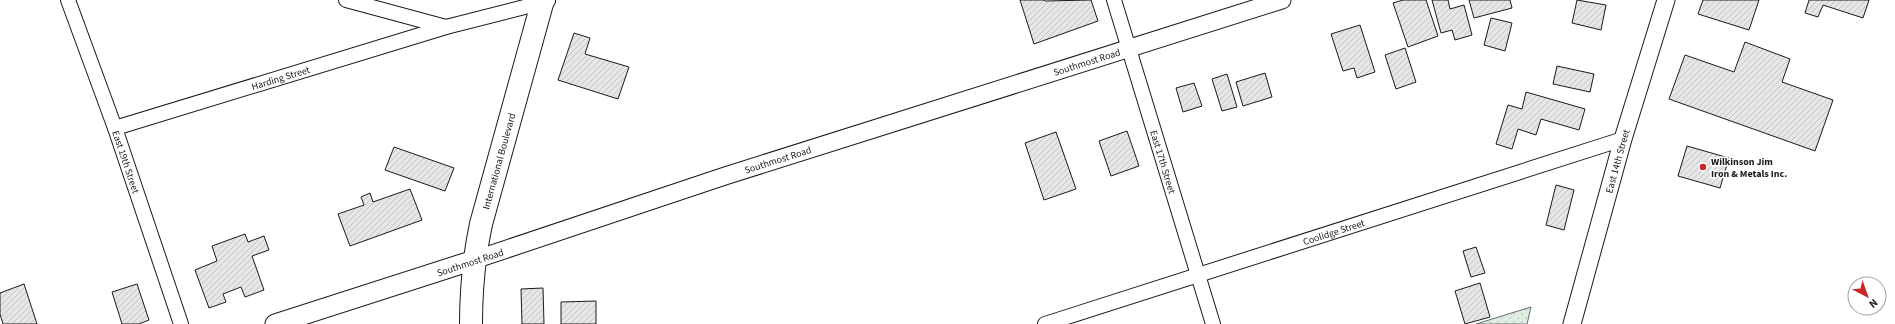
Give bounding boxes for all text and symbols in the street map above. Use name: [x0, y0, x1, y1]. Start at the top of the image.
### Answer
street label: Southmost Road: [1052, 45, 1122, 80]
street label: Harding Street: [250, 63, 312, 94]
street label: International Boulevard: [479, 112, 519, 211]
street label: East 14th Street: [1602, 127, 1634, 195]
street label: East 17th Street: [1146, 128, 1179, 196]
street label: East 19th Street: [108, 129, 143, 196]
street label: Southmost Road: [743, 143, 813, 177]
place label: Wilkinson Jim Iron & Metals Inc.: [1711, 155, 1787, 181]
marker: Wilkinson Jim Iron & Metals Inc.: [1698, 162, 1708, 172]
street label: Coolidge Street: [1301, 216, 1367, 249]
street label: Southmost Road: [435, 246, 506, 280]
north arrow: [1847, 276, 1887, 316]
text: N: [1866, 295, 1881, 311]

